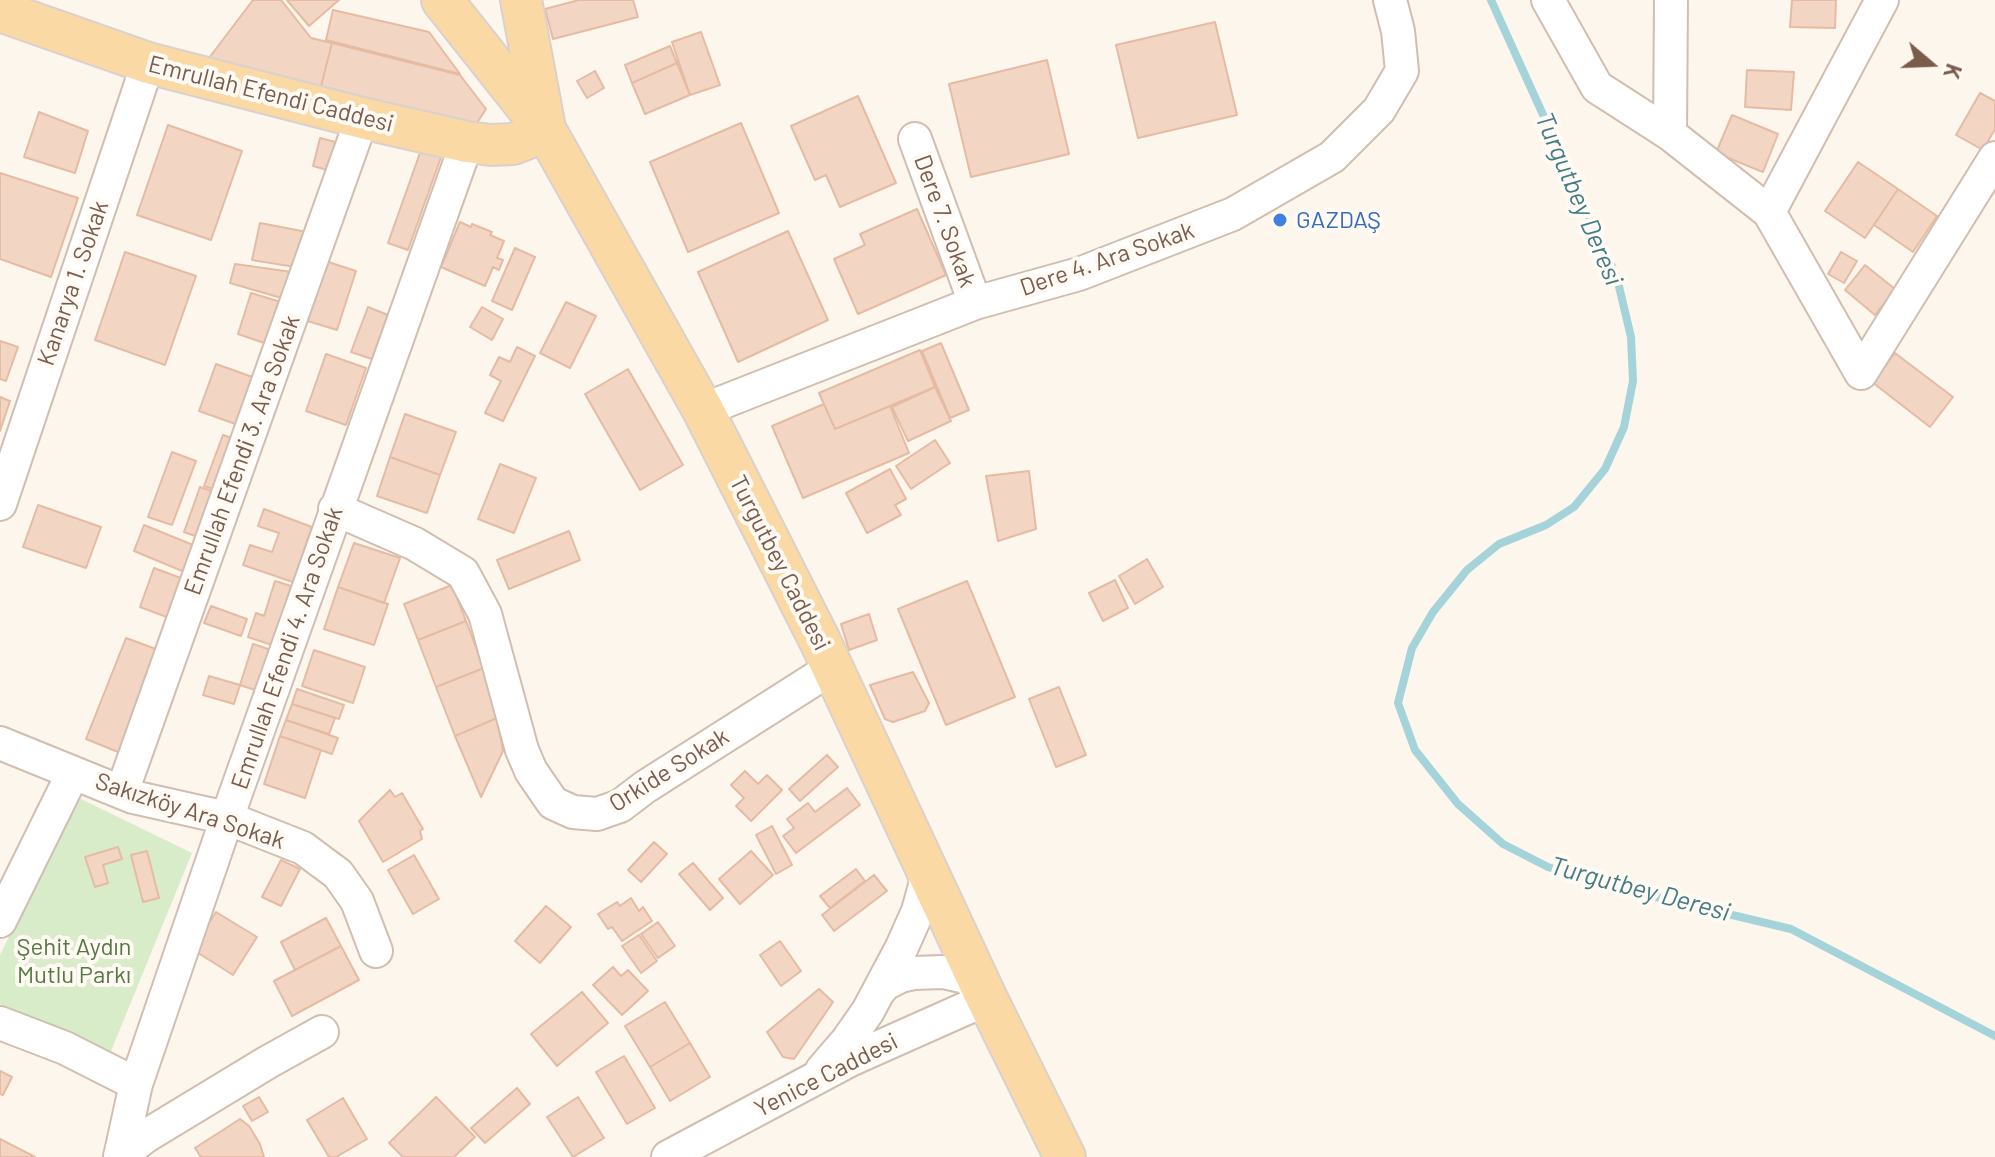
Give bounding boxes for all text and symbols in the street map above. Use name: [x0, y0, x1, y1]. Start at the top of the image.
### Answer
north arrow: [1891, 24, 1971, 104]
street label: Emrullah Efendi Caddesi: [145, 50, 397, 138]
text: K: [1939, 61, 1968, 83]
water label: Turgutbey Deresi: [1528, 108, 1630, 290]
street label: Dere 7. Sokak: [908, 151, 982, 291]
street label: Kanarya 1. Sokak: [31, 197, 115, 369]
place label: GAZDAŞ: [1296, 206, 1381, 234]
marker: GAZDAŞ: [1271, 211, 1289, 229]
street label: Dere 4. Ara Sokak: [1016, 216, 1198, 302]
street label: Emrullah Efendi 3. Ara Sokak: [178, 311, 306, 599]
street label: Turgutbey Caddesi: [723, 471, 837, 655]
street label: Emrullah Efendi 4. Ara Sokak: [225, 503, 349, 793]
street label: Orkide Sokak: [604, 722, 734, 818]
street label: Sakızköy Ara Sokak: [92, 767, 288, 855]
water label: Turgutbey Deresi: [1547, 850, 1733, 928]
park label: Şehit Aydın Mutlu Parkı: [16, 933, 132, 989]
street label: Yenice Caddesi: [749, 1027, 903, 1123]

